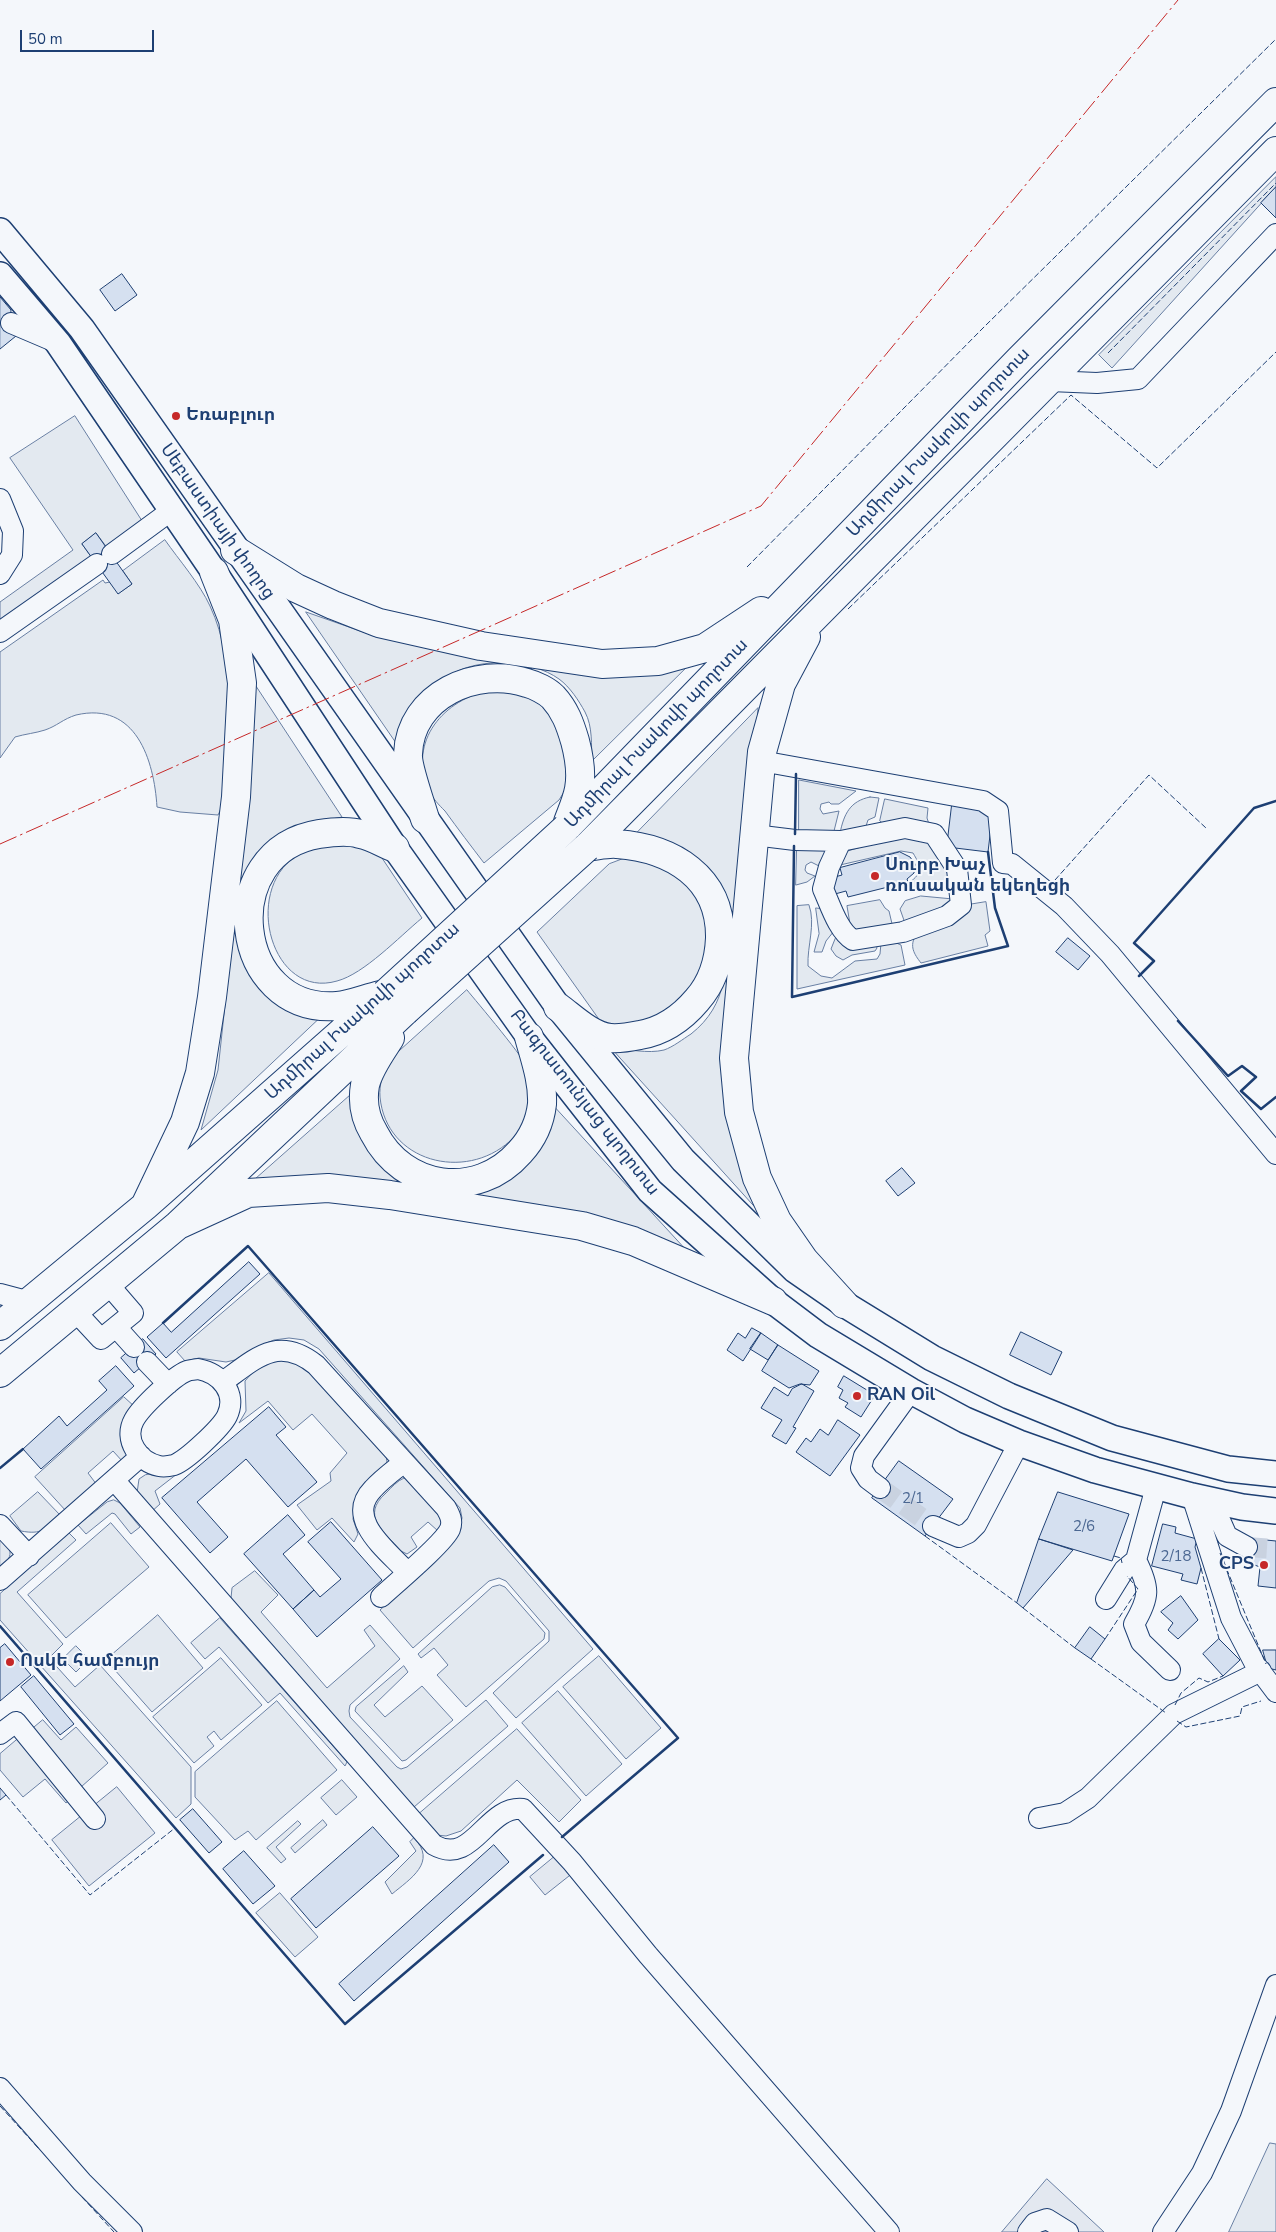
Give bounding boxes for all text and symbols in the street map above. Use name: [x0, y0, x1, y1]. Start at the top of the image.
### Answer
scale bar: [22, 20, 156, 52]
text: 50 m: [28, 29, 63, 49]
street label: Ադմիրալ Իսակովի պողոտա: [843, 344, 1035, 542]
place label: Եռաբլուր: [186, 405, 275, 427]
marker: Եռաբլուր: [170, 410, 182, 422]
street label: Սեբաստիայի փողոց: [155, 440, 279, 604]
street label: Ադմիրալ Իսակովի պողոտա: [561, 635, 753, 833]
place label: Սուրբ Խաչ ռուսական եկեղեցի: [885, 855, 1070, 898]
marker: Սուրբ Խաչ ռուսական եկեղեցի: [869, 870, 881, 882]
street label: Ադմիրալ Իսակովի պողոտա: [261, 919, 465, 1105]
street label: Բագրատունյաց պողոտա: [505, 1006, 663, 1200]
place label: RAN Oil: [867, 1385, 935, 1407]
marker: RAN Oil: [851, 1390, 863, 1402]
house number: 2/1: [902, 1490, 924, 1508]
house number: 2/6: [1073, 1518, 1095, 1536]
house number: 2/18: [1160, 1548, 1192, 1566]
place label: CPS: [1219, 1554, 1254, 1576]
marker: CPS: [1258, 1559, 1270, 1571]
place label: Ոսկե համբույր: [20, 1651, 160, 1673]
marker: Ոսկե համբույր: [4, 1656, 16, 1668]

